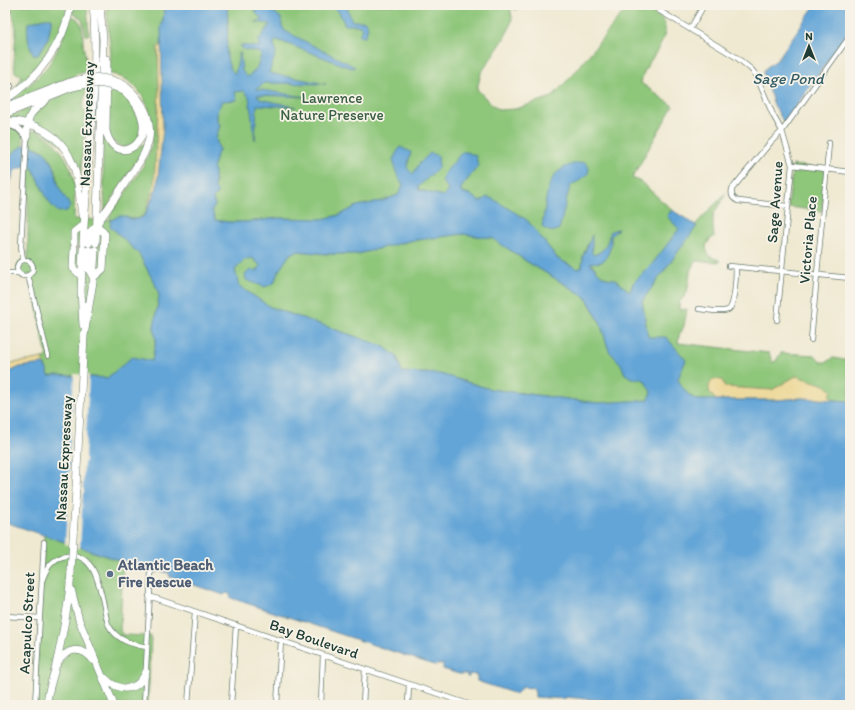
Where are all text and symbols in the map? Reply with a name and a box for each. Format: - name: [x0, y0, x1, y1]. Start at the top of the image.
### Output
- north arrow: [789, 26, 829, 66]
- text: N: [805, 30, 813, 43]
- street label: Nassau Expressway: [76, 61, 98, 187]
- water label: Sage Pond: [752, 69, 825, 88]
- park label: Lawrence Nature Preserve: [280, 89, 384, 124]
- street label: Sage Avenue: [763, 160, 787, 244]
- street label: Victoria Place: [795, 195, 821, 285]
- street label: Nassau Expressway: [52, 395, 76, 521]
- place label: Atlantic Beach Fire Rescue: [117, 556, 214, 591]
- marker: Atlantic Beach Fire Rescue: [105, 569, 115, 579]
- street label: Acapulco Street: [15, 571, 39, 675]
- street label: Bay Boulevard: [267, 615, 361, 663]

